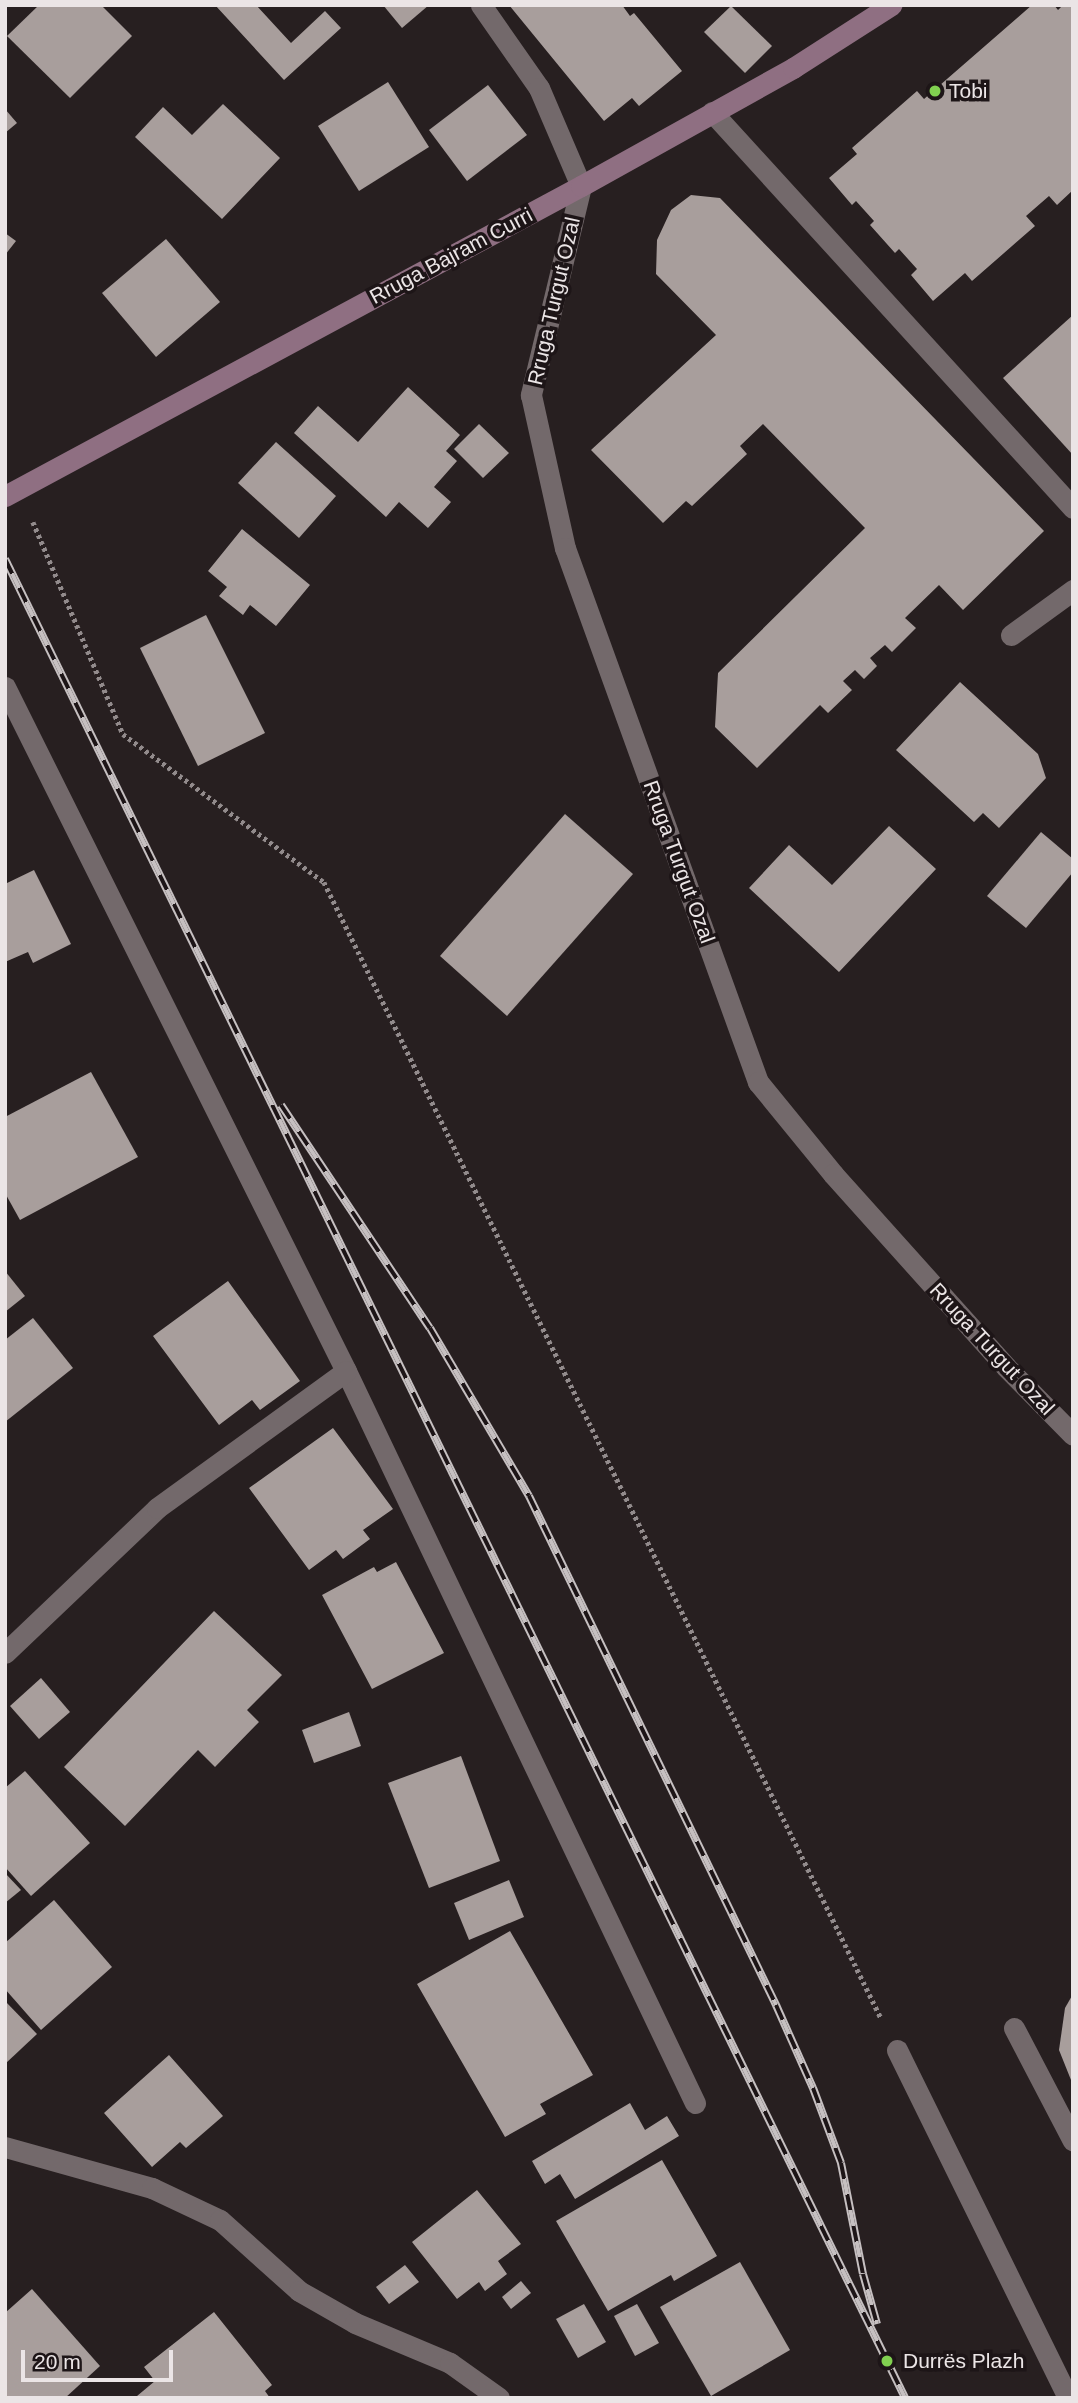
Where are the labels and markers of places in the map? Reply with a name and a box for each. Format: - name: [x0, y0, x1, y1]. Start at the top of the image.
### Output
- place label: Tobi: [949, 78, 988, 104]
- marker: Tobi: [927, 83, 943, 99]
- place label: Durrës Plazh: [903, 2348, 1024, 2374]
- marker: Durrës Plazh: [877, 2351, 897, 2371]

